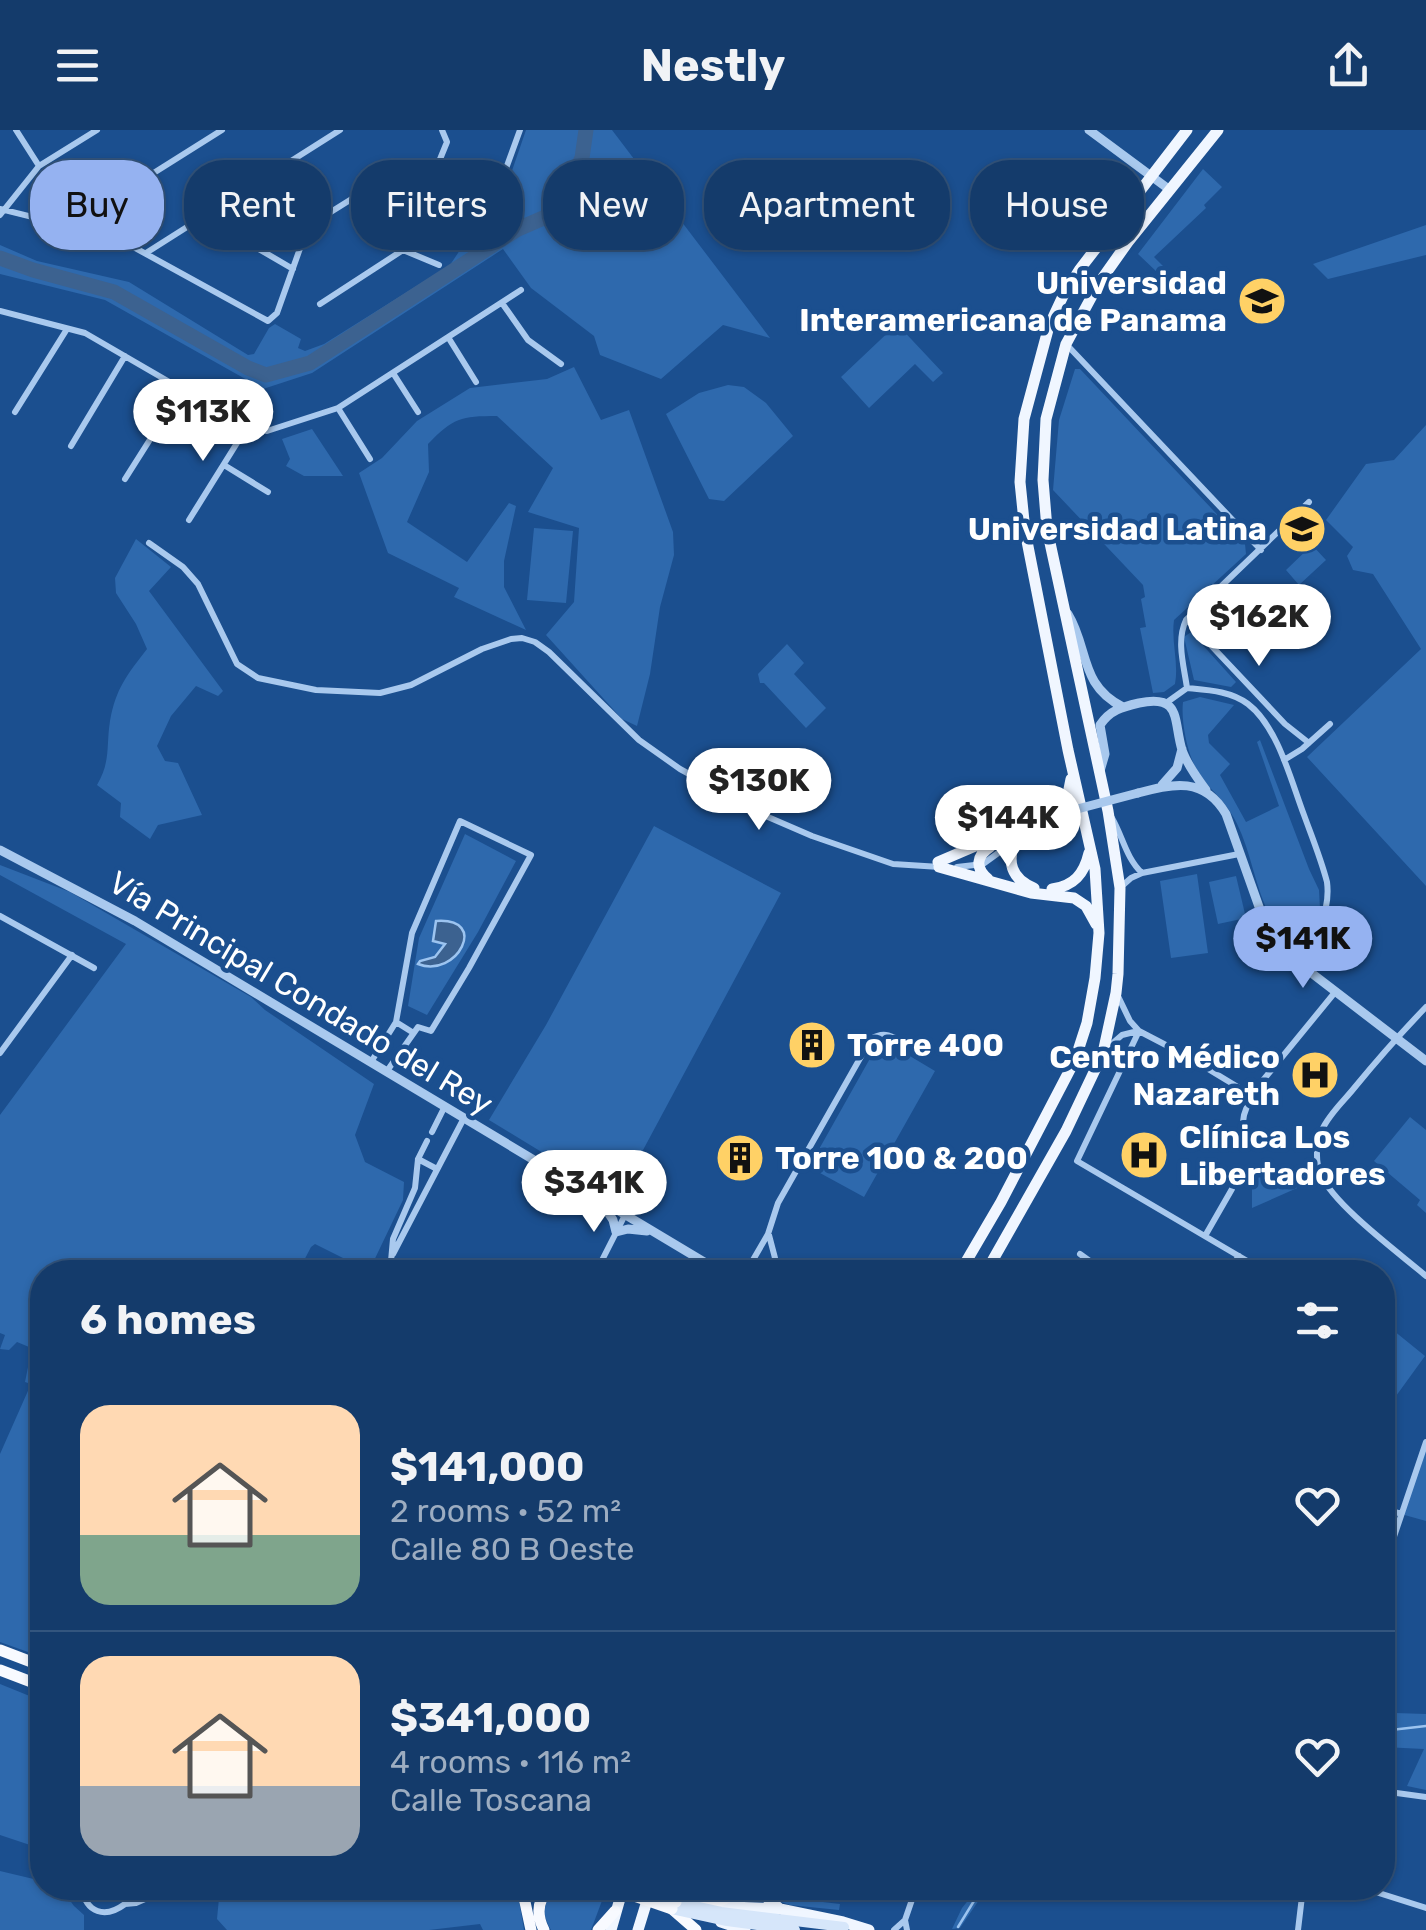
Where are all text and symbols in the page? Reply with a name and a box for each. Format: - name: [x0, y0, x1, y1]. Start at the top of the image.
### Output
- icon: menu: [50, 38, 105, 93]
- icon: share: [1321, 38, 1376, 93]
- text: Nestly: [641, 39, 785, 92]
- chip: Buy: [30, 160, 164, 250]
- chip: Rent: [184, 160, 331, 250]
- chip: Filters: [351, 160, 523, 250]
- chip: New: [543, 160, 684, 250]
- chip: Apartment: [704, 160, 950, 250]
- chip: House: [970, 160, 1144, 250]
- place label: Universidad Interamericana de Panama: [799, 264, 1227, 339]
- school or university icon: Universidad Interamericana de Panama: [1236, 275, 1288, 327]
- pin: $113K: [133, 379, 273, 464]
- text: $113K: [155, 392, 251, 430]
- school or university icon: Universidad Latina: [1276, 503, 1328, 555]
- place label: Universidad Latina: [968, 510, 1267, 548]
- pin: $162K: [1189, 584, 1329, 669]
- text: $162K: [1209, 597, 1309, 635]
- pin: $130K: [689, 748, 829, 833]
- text: $130K: [708, 761, 810, 799]
- pin: $144K: [938, 785, 1078, 870]
- text: $144K: [957, 798, 1059, 836]
- street label: Vía Principal Condado del Rey: [102, 863, 500, 1123]
- pin: $141K: [1233, 906, 1373, 991]
- text: $141K: [1255, 919, 1351, 957]
- building icon: Torre 400: [786, 1019, 838, 1071]
- place label: Torre 400: [847, 1026, 1004, 1064]
- place label: Centro Médico Nazareth: [1049, 1038, 1280, 1113]
- hospital icon: Centro Médico Nazareth: [1289, 1049, 1341, 1101]
- place label: Clínica Los Libertadores: [1179, 1118, 1386, 1193]
- hospital icon: Clínica Los Libertadores: [1118, 1129, 1170, 1181]
- building icon: Torre 100 & 200: [714, 1132, 766, 1184]
- place label: Torre 100 & 200: [775, 1139, 1028, 1177]
- pin: $341K: [524, 1150, 664, 1235]
- text: $341K: [544, 1163, 644, 1201]
- icon: filters: [1290, 1293, 1345, 1348]
- text: 6 homes: [80, 1295, 256, 1345]
- text: $141,000: [390, 1442, 585, 1492]
- icon: home: [160, 1445, 280, 1565]
- icon: heart: [1290, 1478, 1345, 1533]
- text: 2 rooms · 52 m²: [390, 1492, 621, 1530]
- text: Calle 80 B Oeste: [390, 1530, 634, 1568]
- text: $341,000: [390, 1693, 591, 1743]
- icon: home: [160, 1696, 280, 1816]
- icon: heart: [1290, 1729, 1345, 1784]
- text: 4 rooms · 116 m²: [390, 1743, 631, 1781]
- text: Calle Toscana: [390, 1781, 592, 1819]

